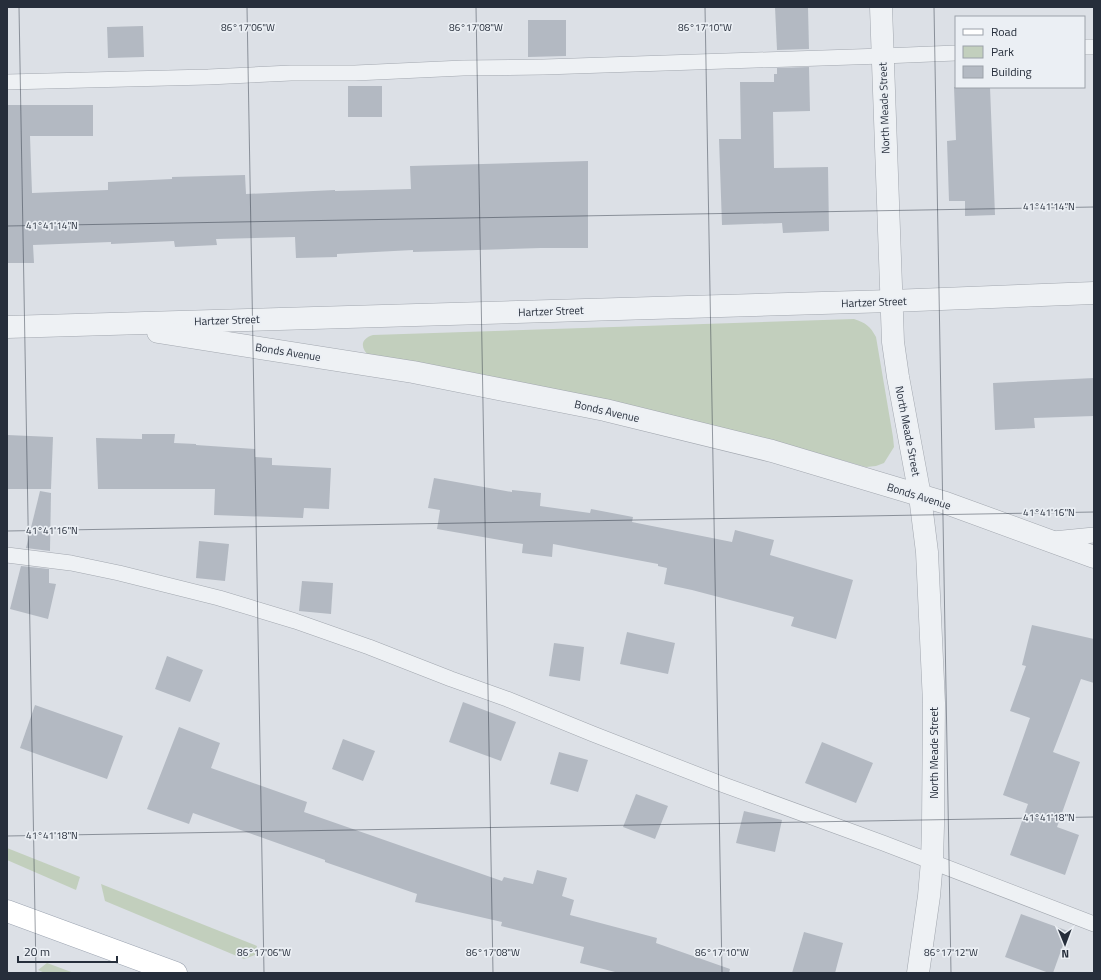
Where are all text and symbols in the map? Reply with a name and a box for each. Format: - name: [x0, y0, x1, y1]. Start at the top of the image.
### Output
- legend: [955, 16, 1085, 88]
- text: 86°17'06"W: [221, 20, 275, 35]
- text: 86°17'08"W: [449, 20, 503, 35]
- text: 86°17'10"W: [678, 20, 732, 35]
- text: Road: [991, 22, 1017, 41]
- text: Park: [991, 42, 1014, 61]
- street label: North Meade Street: [874, 62, 894, 154]
- text: Building: [991, 62, 1032, 81]
- text: 41°41'14"N: [1023, 199, 1075, 214]
- text: 41°41'14"N: [26, 218, 78, 233]
- street label: Hartzer Street: [841, 293, 907, 311]
- street label: Hartzer Street: [518, 302, 584, 320]
- street label: Hartzer Street: [194, 311, 260, 329]
- street label: Bonds Avenue: [254, 339, 322, 365]
- street label: North Meade Street: [891, 385, 925, 478]
- street label: Bonds Avenue: [573, 396, 642, 426]
- street label: Bonds Avenue: [885, 479, 953, 513]
- text: 41°41'16"N: [1023, 505, 1075, 520]
- text: 41°41'16"N: [26, 523, 78, 538]
- street label: North Meade Street: [926, 707, 942, 799]
- text: 41°41'18"N: [1023, 810, 1075, 825]
- text: 41°41'18"N: [26, 828, 78, 843]
- north arrow: [1045, 924, 1085, 964]
- scale bar: [18, 938, 117, 964]
- text: 20 m: [24, 942, 50, 961]
- text: 86°17'06"W: [237, 945, 291, 960]
- text: 86°17'08"W: [466, 945, 520, 960]
- text: 86°17'10"W: [695, 945, 749, 960]
- text: 86°17'12"W: [924, 945, 978, 960]
- text: N: [1061, 946, 1069, 962]

